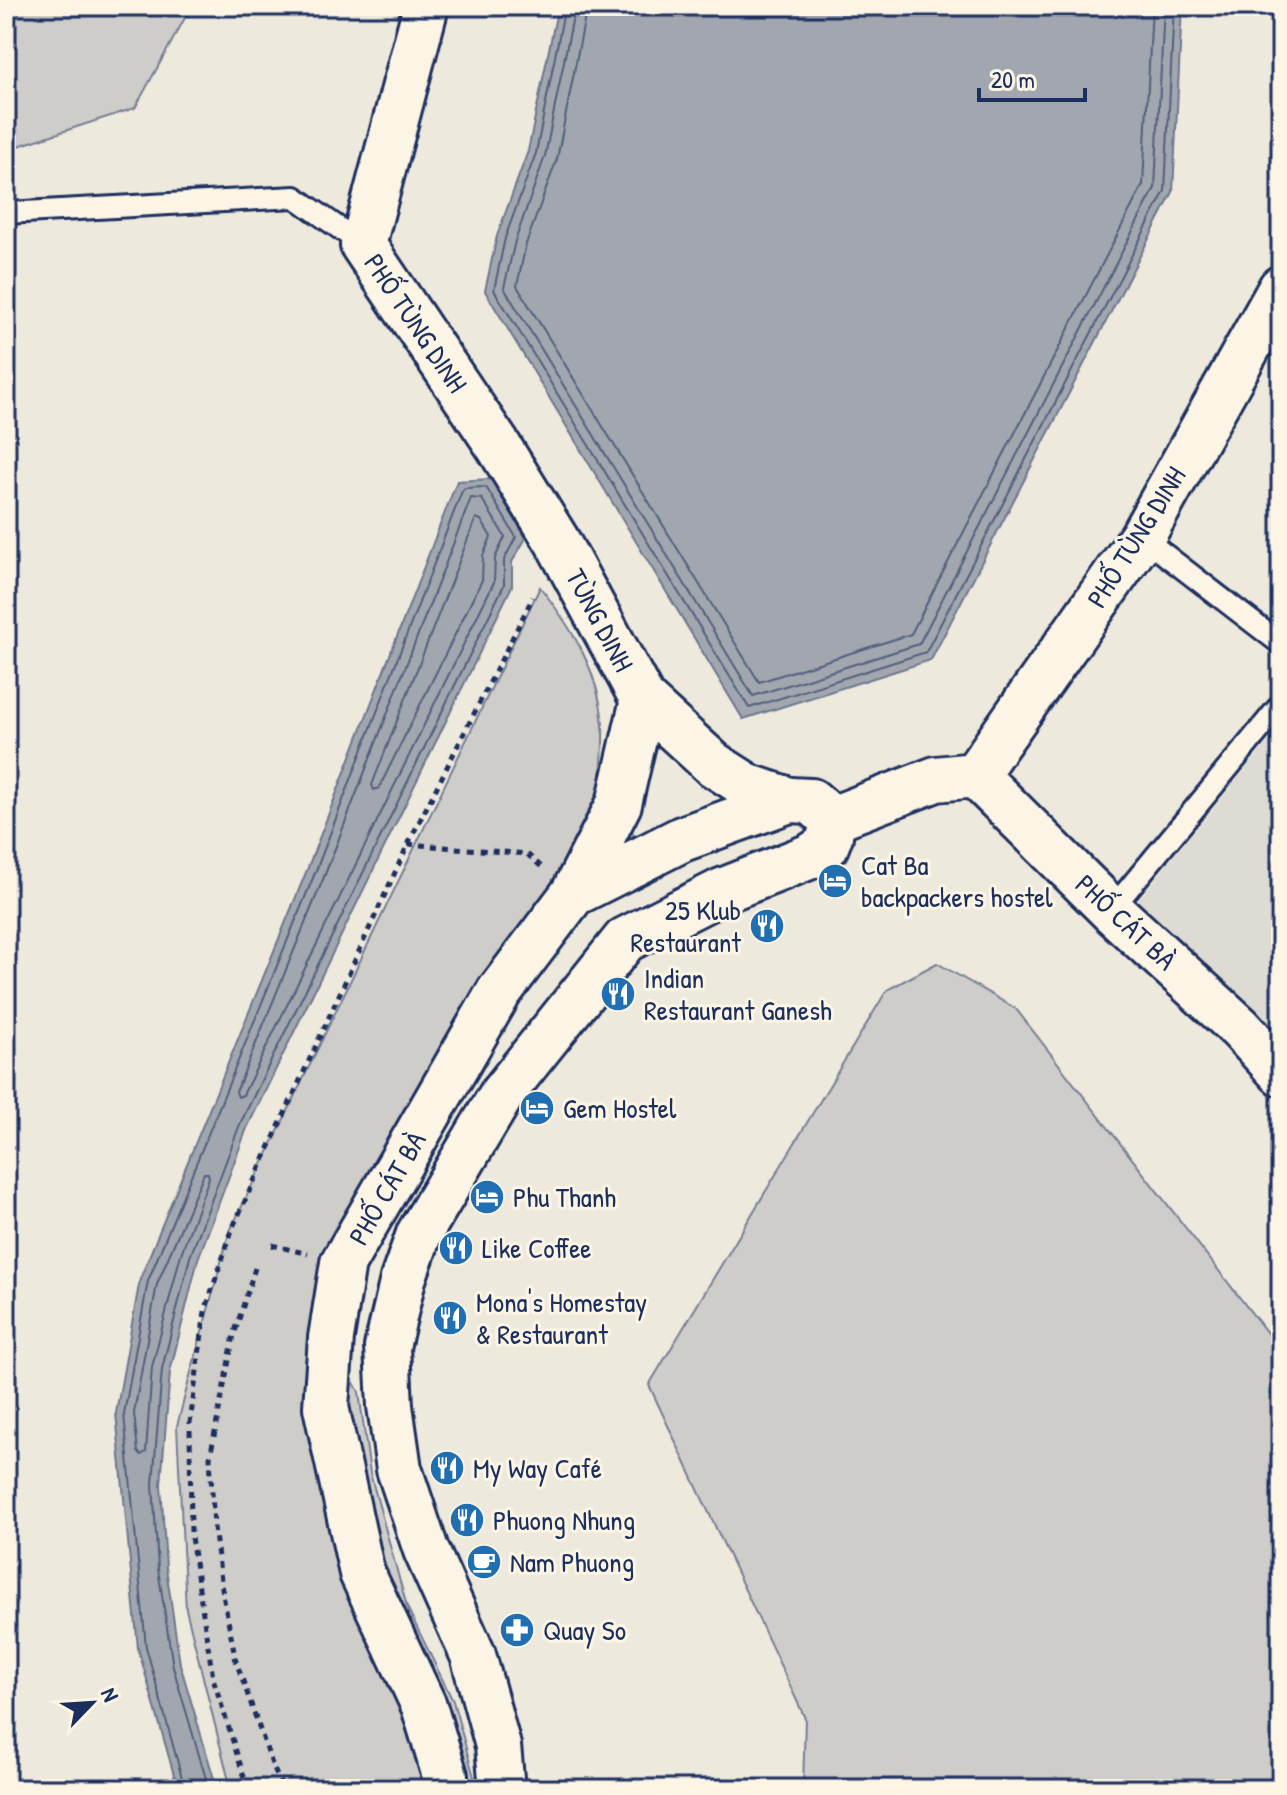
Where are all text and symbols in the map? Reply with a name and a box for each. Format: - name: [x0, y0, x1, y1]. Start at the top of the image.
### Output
- scale bar: [979, 52, 1085, 102]
- text: 20 m: [991, 63, 1035, 95]
- street label: PHỐ TÙNG DINH: [356, 246, 476, 400]
- street label: PHỐ TÙNG DINH: [1078, 459, 1194, 615]
- street label: TÙNG DINH: [557, 562, 643, 678]
- place label: Cat Ba backpackers hostel: [861, 846, 1053, 916]
- hotel icon: Cat Ba backpackers hostel: [816, 862, 854, 900]
- street label: PHỐ CÁT BÀ: [1067, 865, 1185, 979]
- place label: 25 Klub Restaurant: [631, 891, 741, 961]
- restaurant icon: 25 Klub Restaurant: [748, 907, 786, 945]
- place label: Indian Restaurant Ganesh: [644, 959, 832, 1029]
- restaurant icon: Indian Restaurant Ganesh: [599, 975, 637, 1013]
- hotel icon: Gem Hostel: [518, 1089, 556, 1127]
- place label: Gem Hostel: [563, 1089, 677, 1127]
- street label: PHỐ CÁT BÀ: [339, 1124, 435, 1252]
- hotel icon: Phu Thanh: [468, 1178, 506, 1216]
- place label: Phu Thanh: [513, 1178, 616, 1216]
- restaurant icon: Like Coffee: [437, 1229, 475, 1267]
- place label: Like Coffee: [482, 1229, 592, 1267]
- place label: Mona's Homestay & Restaurant: [476, 1283, 647, 1353]
- restaurant icon: Mona's Homestay & Restaurant: [431, 1299, 469, 1337]
- restaurant icon: My Way Café: [428, 1449, 466, 1487]
- place label: My Way Café: [473, 1449, 602, 1487]
- restaurant icon: Phuong Nhung: [448, 1501, 486, 1539]
- place label: Phuong Nhung: [493, 1501, 635, 1539]
- cafe icon: Nam Phuong: [465, 1543, 503, 1581]
- place label: Nam Phuong: [510, 1543, 634, 1581]
- pharmacy icon: Quay So: [498, 1611, 536, 1649]
- place label: Quay So: [543, 1611, 626, 1649]
- north arrow: [52, 1663, 132, 1743]
- text: N: [94, 1683, 126, 1706]

